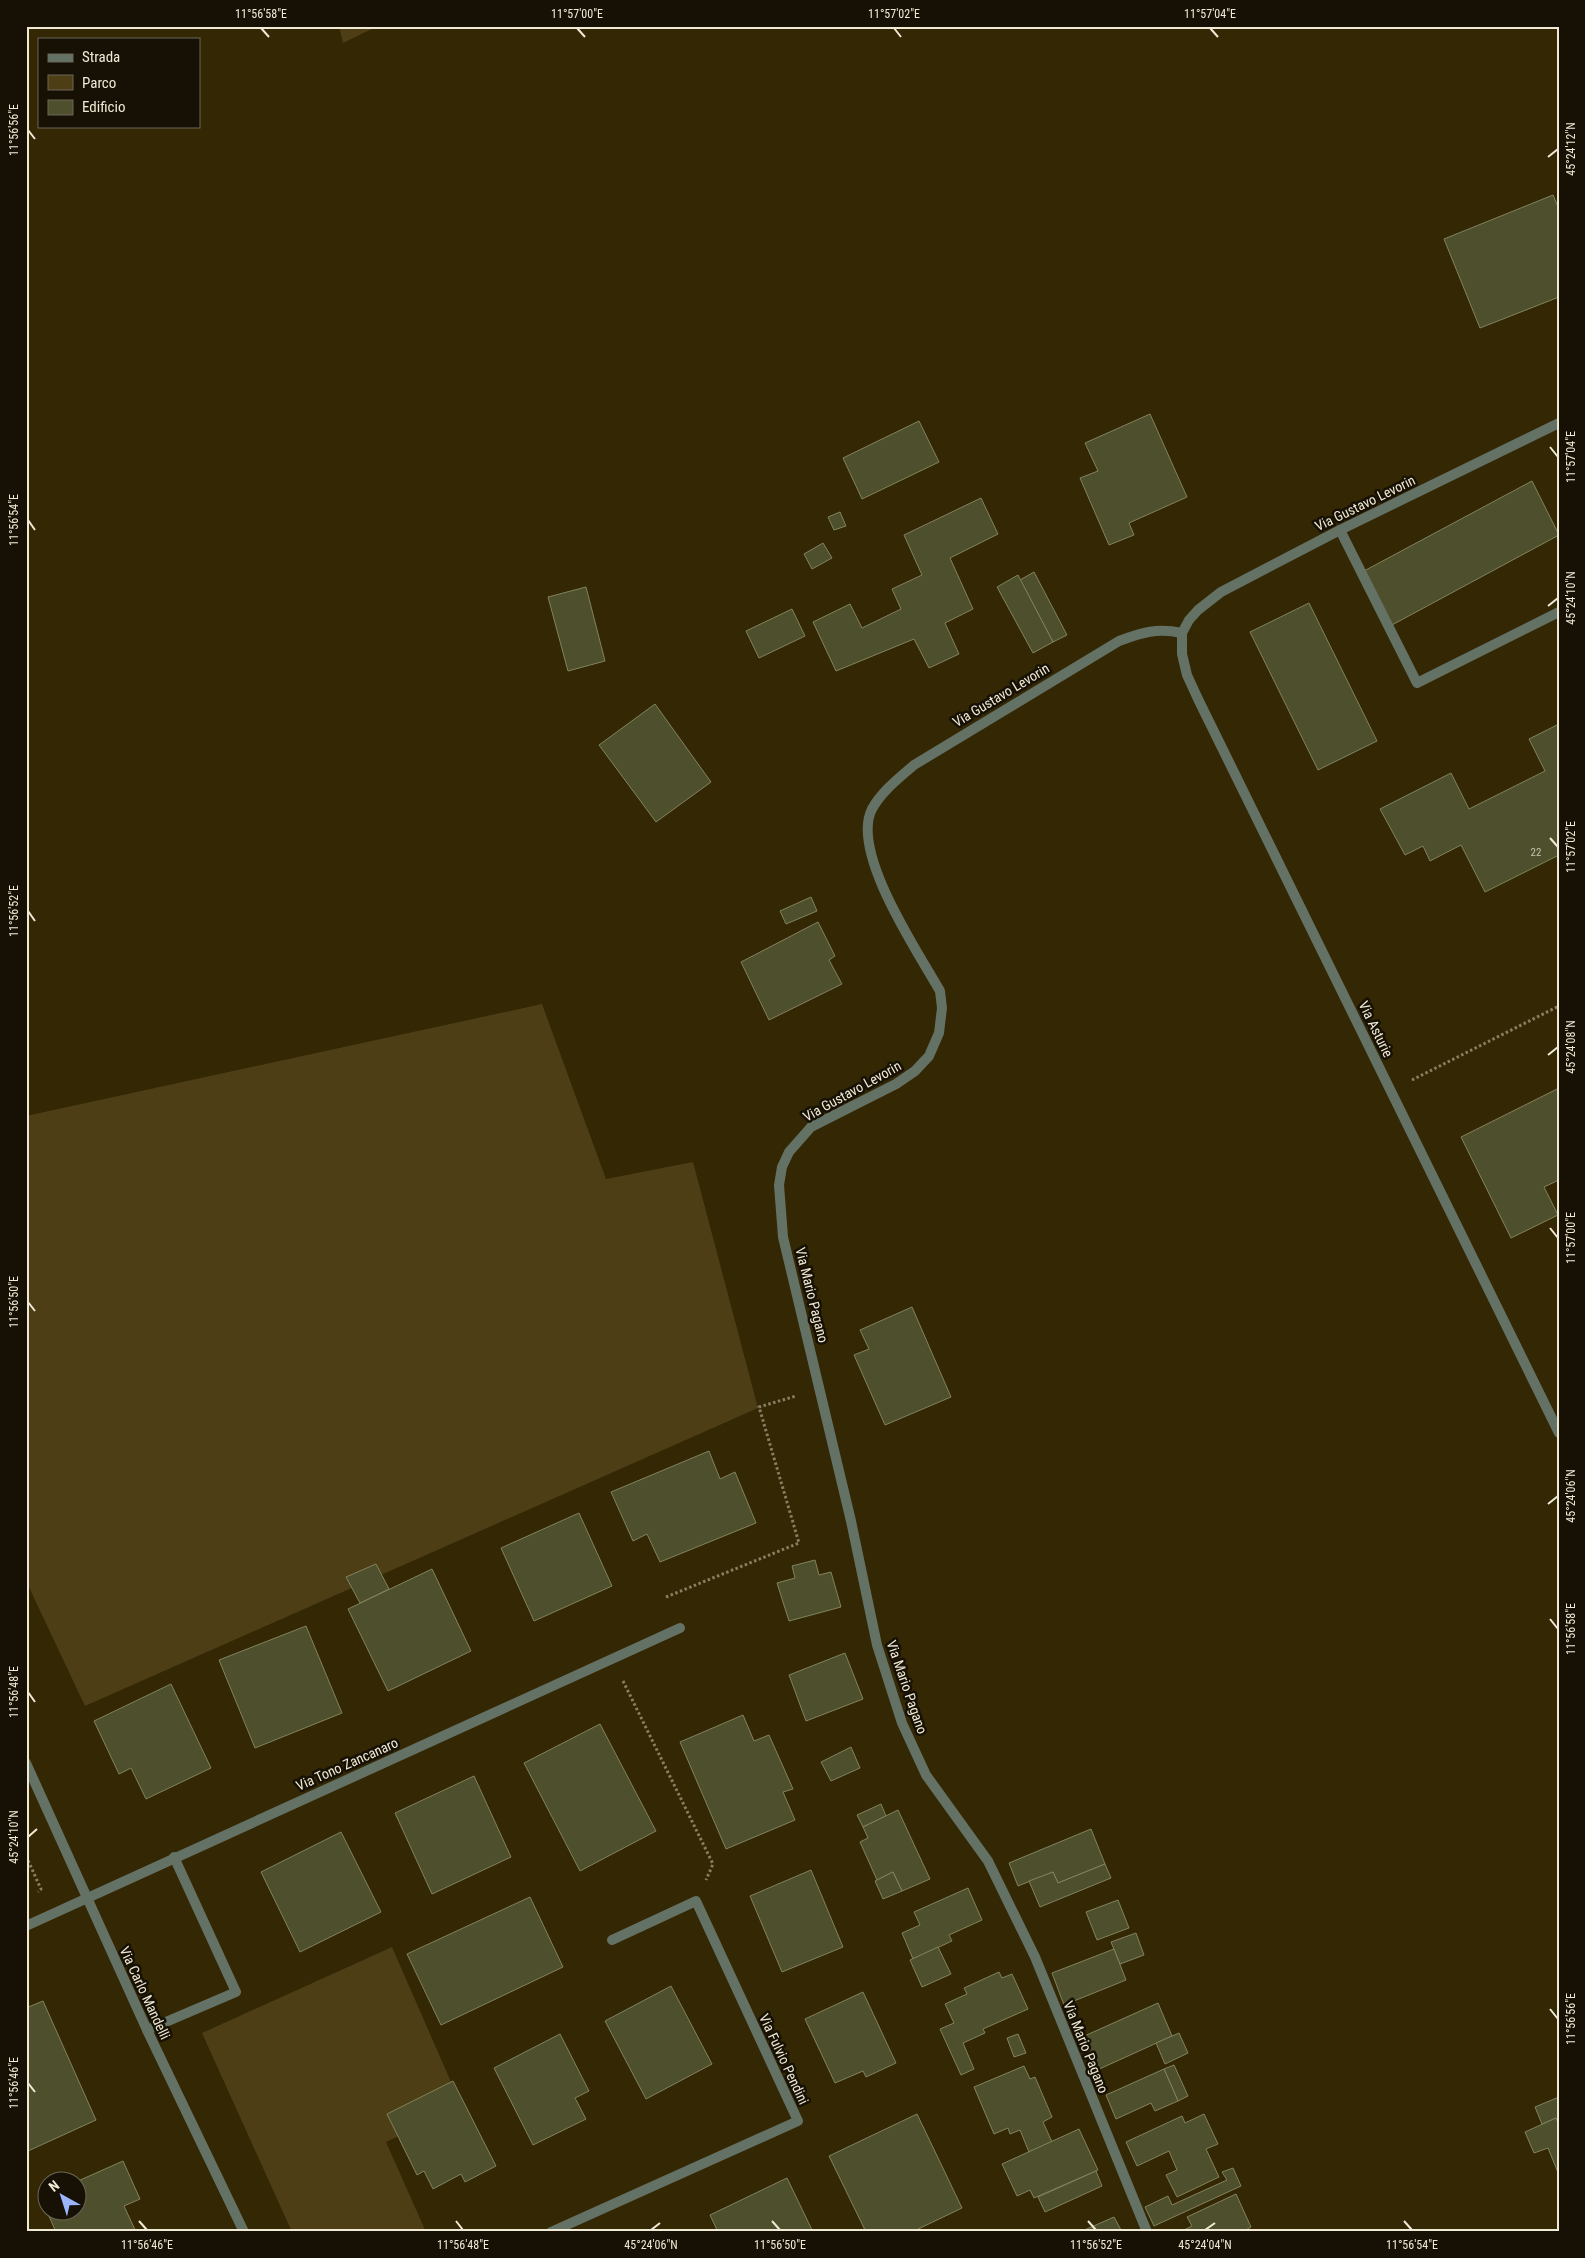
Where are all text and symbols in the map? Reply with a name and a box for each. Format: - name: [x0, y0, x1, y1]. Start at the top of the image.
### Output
- text: 11°56'58"E: [235, 7, 287, 21]
- text: 11°57'00"E: [551, 7, 603, 21]
- text: 11°57'02"E: [868, 7, 920, 21]
- text: 11°57'04"E: [1184, 7, 1236, 21]
- legend: [38, 38, 200, 128]
- text: Strada: [82, 48, 120, 66]
- text: Parco: [82, 74, 116, 92]
- text: Edificio: [82, 98, 125, 116]
- text: 11°56'56"E: [7, 104, 21, 156]
- text: 45°24'12"N: [1564, 122, 1578, 176]
- text: 11°57'04"E: [1564, 431, 1578, 483]
- street label: Via Gustavo Levorin: [1312, 472, 1418, 534]
- text: 11°56'54"E: [7, 494, 21, 546]
- text: 45°24'10"N: [1564, 571, 1578, 625]
- street label: Via Gustavo Levorin: [950, 660, 1052, 730]
- text: 11°57'02"E: [1564, 821, 1578, 873]
- house number: 22: [1531, 846, 1541, 859]
- text: 11°56'52"E: [7, 885, 21, 937]
- street label: Via Asturie: [1356, 998, 1397, 1060]
- text: 45°24'08"N: [1564, 1020, 1578, 1074]
- street label: Via Gustavo Levorin: [800, 1057, 904, 1125]
- text: 11°57'00"E: [1564, 1212, 1578, 1264]
- street label: Via Mario Pagano: [792, 1246, 832, 1344]
- text: 11°56'50"E: [7, 1276, 21, 1328]
- text: 45°24'06"N: [1564, 1469, 1578, 1523]
- text: 11°56'58"E: [1564, 1603, 1578, 1655]
- street label: Via Mario Pagano: [884, 1638, 930, 1736]
- text: 11°56'48"E: [7, 1666, 21, 1718]
- street label: Via Tono Zancanaro: [294, 1734, 400, 1794]
- text: 45°24'10"N: [7, 1810, 21, 1864]
- street label: Via Carlo Mandelli: [116, 1944, 174, 2042]
- text: 11°56'56"E: [1564, 1993, 1578, 2045]
- street label: Via Mario Pagano: [1060, 1999, 1112, 2095]
- street label: Via Fulvio Pendini: [756, 2011, 812, 2107]
- text: 11°56'46"E: [7, 2057, 21, 2109]
- north arrow: [38, 2170, 88, 2220]
- text: N: [45, 2177, 62, 2195]
- text: 11°56'46"E: [121, 2238, 173, 2252]
- text: 11°56'48"E: [437, 2238, 489, 2252]
- text: 45°24'06"N: [624, 2238, 678, 2252]
- text: 11°56'50"E: [754, 2238, 806, 2252]
- text: 11°56'52"E: [1070, 2238, 1122, 2252]
- text: 45°24'04"N: [1178, 2238, 1232, 2252]
- text: 11°56'54"E: [1386, 2238, 1438, 2252]

